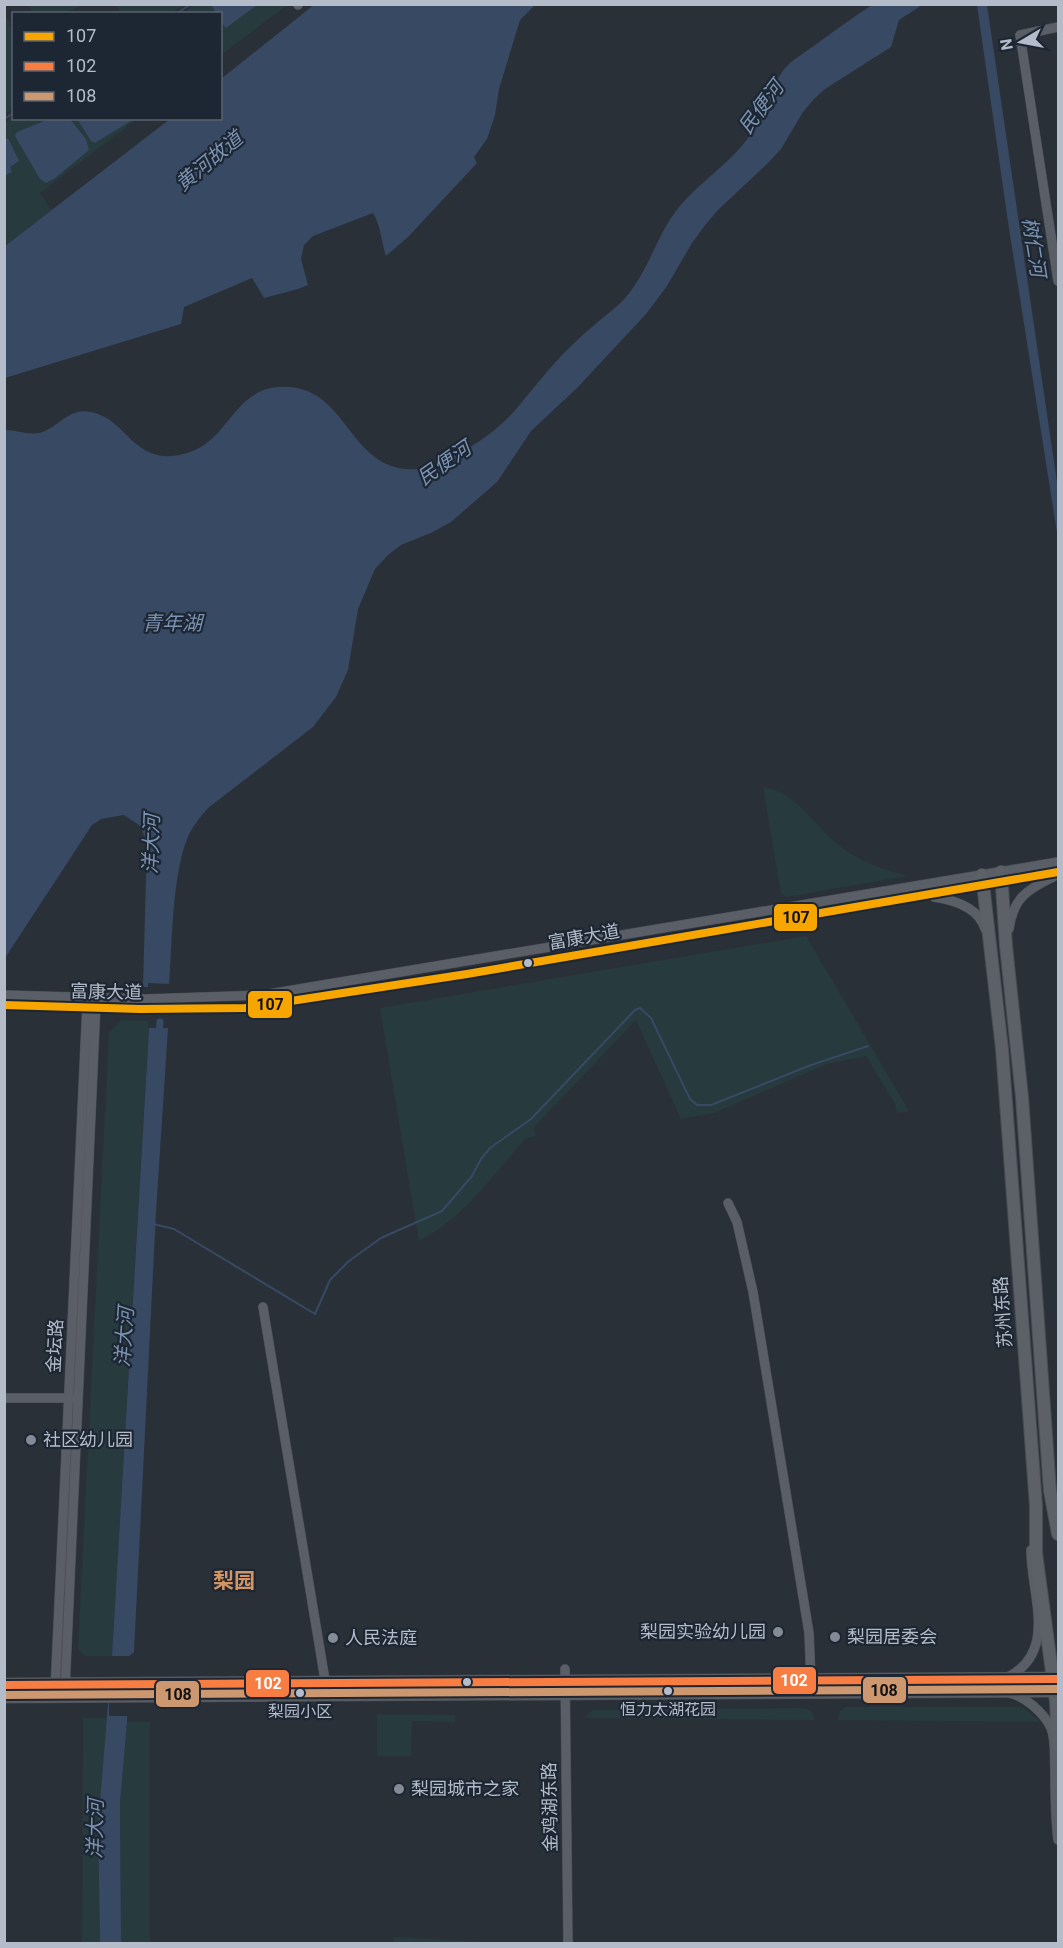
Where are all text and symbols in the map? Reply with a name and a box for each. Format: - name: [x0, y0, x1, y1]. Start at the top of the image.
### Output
- legend: [12, 12, 222, 120]
- north arrow: [991, 12, 1051, 72]
- text: 107: [66, 25, 96, 46]
- text: N: [996, 37, 1017, 52]
- text: 102: [66, 55, 96, 76]
- water label: 民便河: [733, 73, 791, 138]
- text: 108: [66, 85, 96, 106]
- water label: 黄河故道: [171, 124, 250, 196]
- water label: 树仁河: [1017, 215, 1051, 282]
- water label: 民便河: [413, 434, 479, 490]
- water label: 青年湖: [142, 611, 205, 635]
- water label: 洋大河: [138, 810, 164, 874]
- line badge: 107: [773, 903, 818, 932]
- text: 107: [782, 908, 810, 927]
- street label: 富康大道: [547, 920, 621, 953]
- unlabelled marker: [522, 957, 534, 969]
- street label: 富康大道: [70, 980, 142, 1003]
- line badge: 107: [247, 990, 293, 1019]
- text: 107: [256, 995, 284, 1014]
- street label: 苏州东路: [990, 1275, 1015, 1349]
- water label: 洋大河: [110, 1302, 138, 1368]
- street label: 金坛路: [43, 1318, 66, 1373]
- place label: 社区幼儿园: [43, 1429, 133, 1450]
- marker: 社区幼儿园: [24, 1433, 38, 1447]
- district label: 梨园: [213, 1569, 255, 1593]
- place label: 梨园实验幼儿园: [640, 1621, 766, 1642]
- marker: 梨园实验幼儿园: [771, 1625, 785, 1639]
- place label: 梨园居委会: [847, 1626, 937, 1647]
- place label: 人民法庭: [345, 1627, 417, 1648]
- marker: 梨园居委会: [828, 1630, 842, 1644]
- marker: 人民法庭: [326, 1631, 340, 1645]
- line badge: 102: [772, 1666, 817, 1695]
- line badge: 102: [245, 1669, 290, 1698]
- text: 102: [780, 1671, 808, 1690]
- text: 102: [254, 1674, 282, 1693]
- unlabelled marker: [461, 1676, 473, 1688]
- line badge: 108: [862, 1676, 907, 1704]
- line badge: 108: [155, 1680, 200, 1708]
- text: 108: [870, 1681, 898, 1700]
- text: 108: [164, 1685, 192, 1704]
- marker: 恒力太湖花园: [662, 1685, 674, 1697]
- marker: 梨园小区: [294, 1687, 306, 1699]
- place label: 恒力太湖花园: [620, 1700, 716, 1719]
- place label: 梨园小区: [268, 1702, 332, 1721]
- street label: 金鸡湖东路: [538, 1762, 561, 1852]
- place label: 梨园城市之家: [411, 1778, 519, 1799]
- marker: 梨园城市之家: [392, 1782, 406, 1796]
- water label: 洋大河: [82, 1795, 108, 1859]

